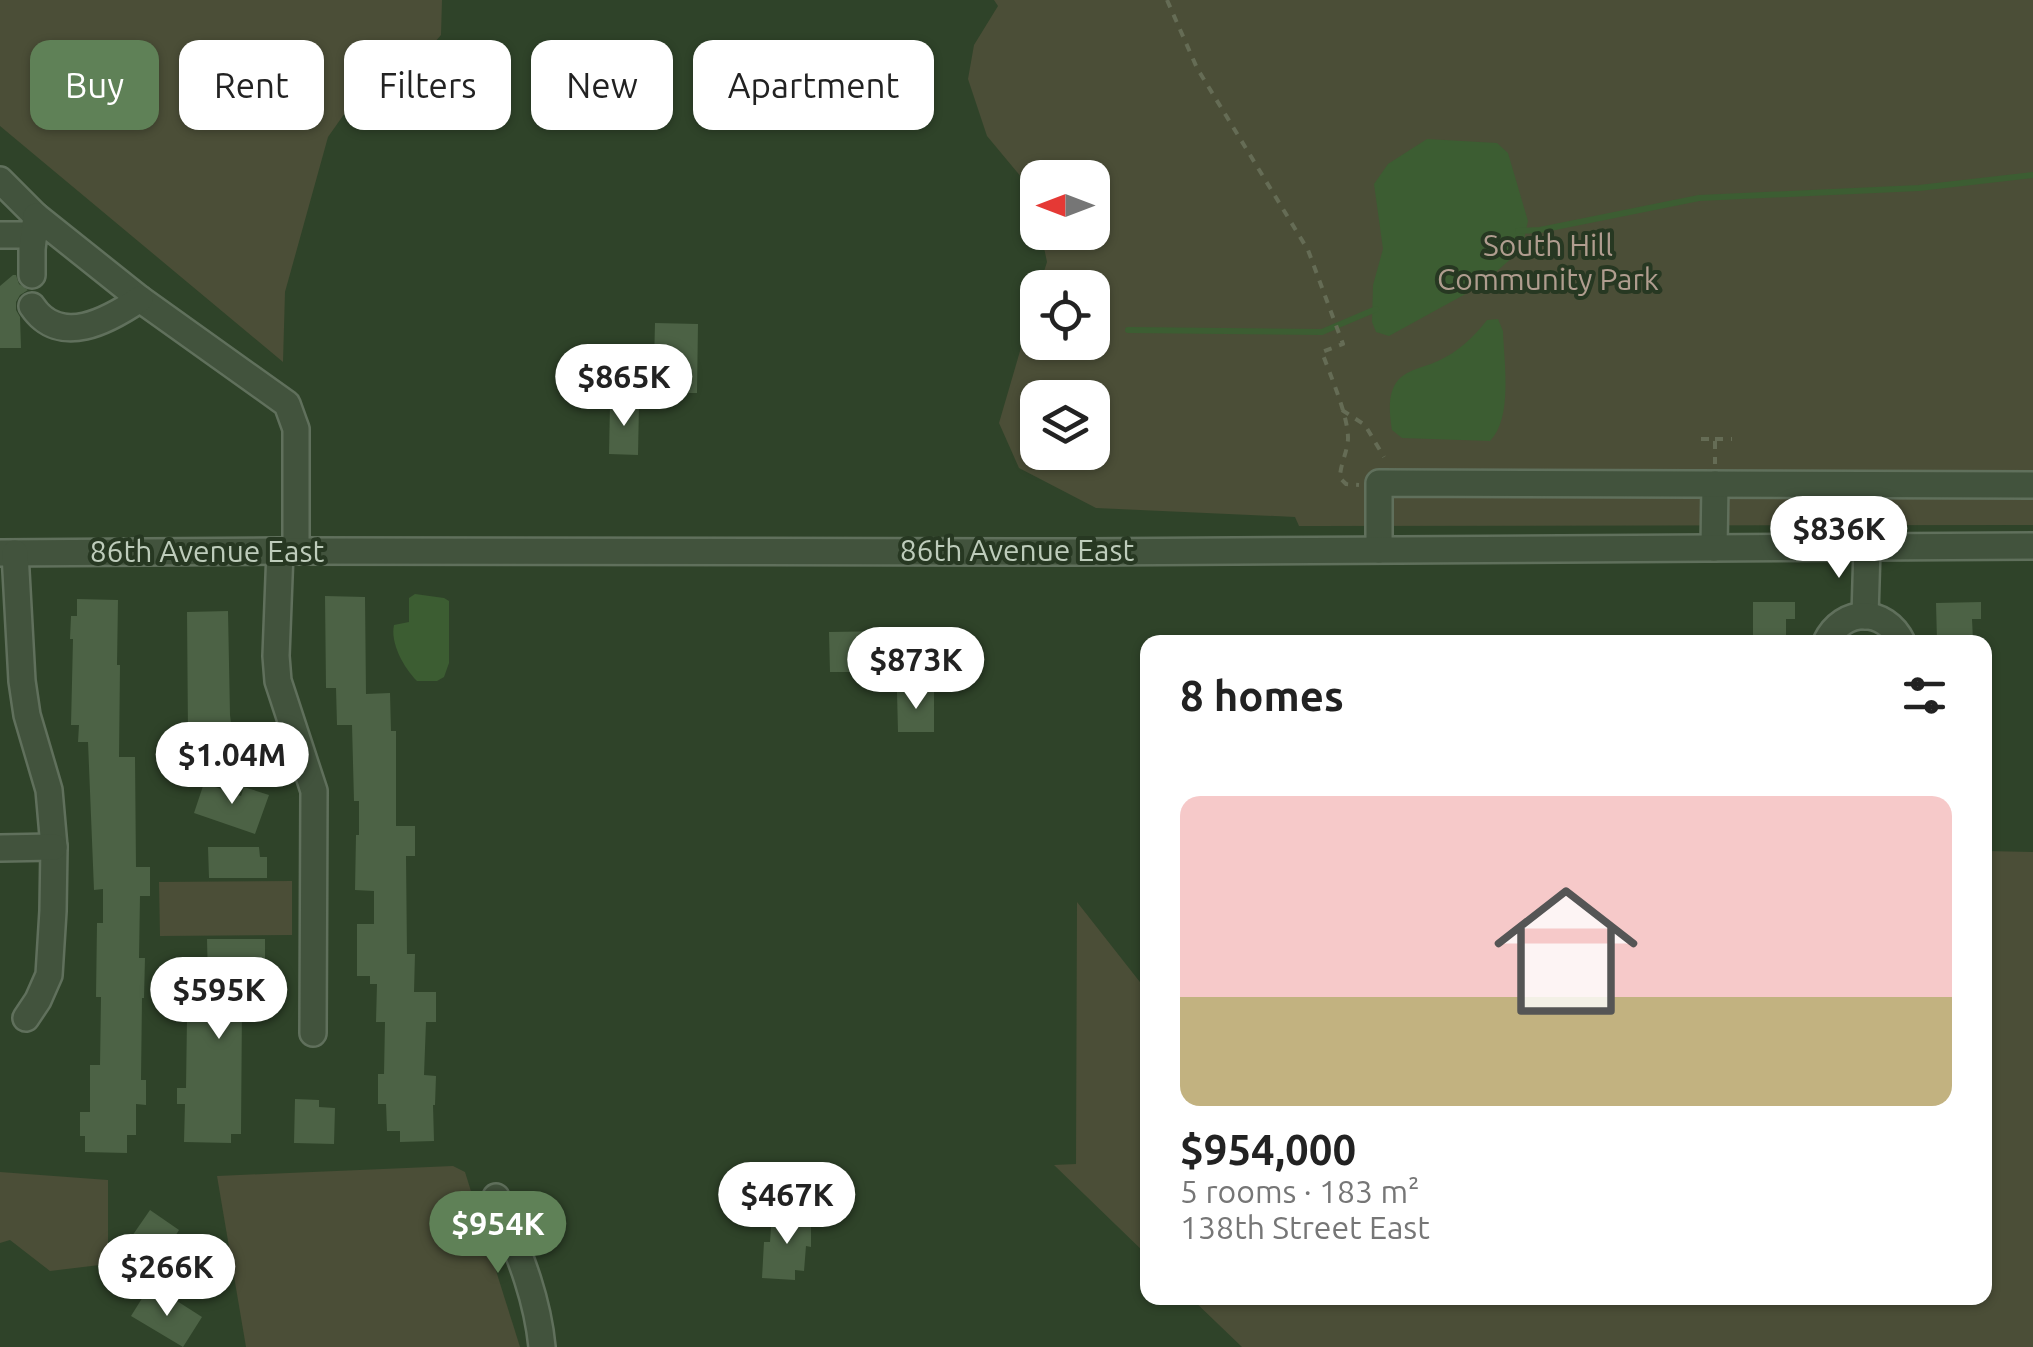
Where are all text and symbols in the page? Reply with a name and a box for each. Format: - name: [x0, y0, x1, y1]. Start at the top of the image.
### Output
- chip: Buy: [30, 40, 159, 130]
- chip: Rent: [179, 40, 324, 130]
- chip: Filters: [344, 40, 511, 130]
- chip: New: [531, 40, 673, 130]
- chip: Apartment: [693, 40, 934, 130]
- north arrow: [1020, 160, 1110, 250]
- map controls: [1020, 160, 1110, 470]
- park label: South Hill Community Park: [1437, 228, 1659, 296]
- button: locate: [1020, 270, 1110, 360]
- pin: $865K: [554, 344, 694, 429]
- text: $865K: [577, 358, 671, 394]
- button: layers: [1020, 380, 1110, 470]
- pin: $836K: [1769, 496, 1909, 581]
- text: $836K: [1792, 510, 1886, 546]
- street label: 86th Avenue East: [900, 533, 1135, 567]
- street label: 86th Avenue East: [90, 534, 325, 568]
- pin: $873K: [846, 627, 986, 712]
- text: $873K: [869, 641, 963, 677]
- icon: filters: [1897, 668, 1952, 723]
- text: 8 homes: [1180, 672, 1344, 719]
- pin: $1.04M: [151, 722, 313, 807]
- text: $1.04M: [178, 736, 286, 772]
- icon: home: [1476, 861, 1656, 1041]
- pin: $595K: [149, 957, 289, 1042]
- text: $595K: [172, 971, 266, 1007]
- text: $954,000: [1180, 1126, 1356, 1173]
- pin: $467K: [717, 1162, 857, 1247]
- text: 5 rooms · 183 m²: [1180, 1173, 1420, 1209]
- text: $467K: [740, 1176, 834, 1212]
- pin: $954K: [428, 1191, 568, 1276]
- text: $954K: [451, 1205, 545, 1241]
- text: 138th Street East: [1180, 1209, 1430, 1245]
- pin: $266K: [97, 1234, 237, 1319]
- text: $266K: [120, 1248, 214, 1284]

